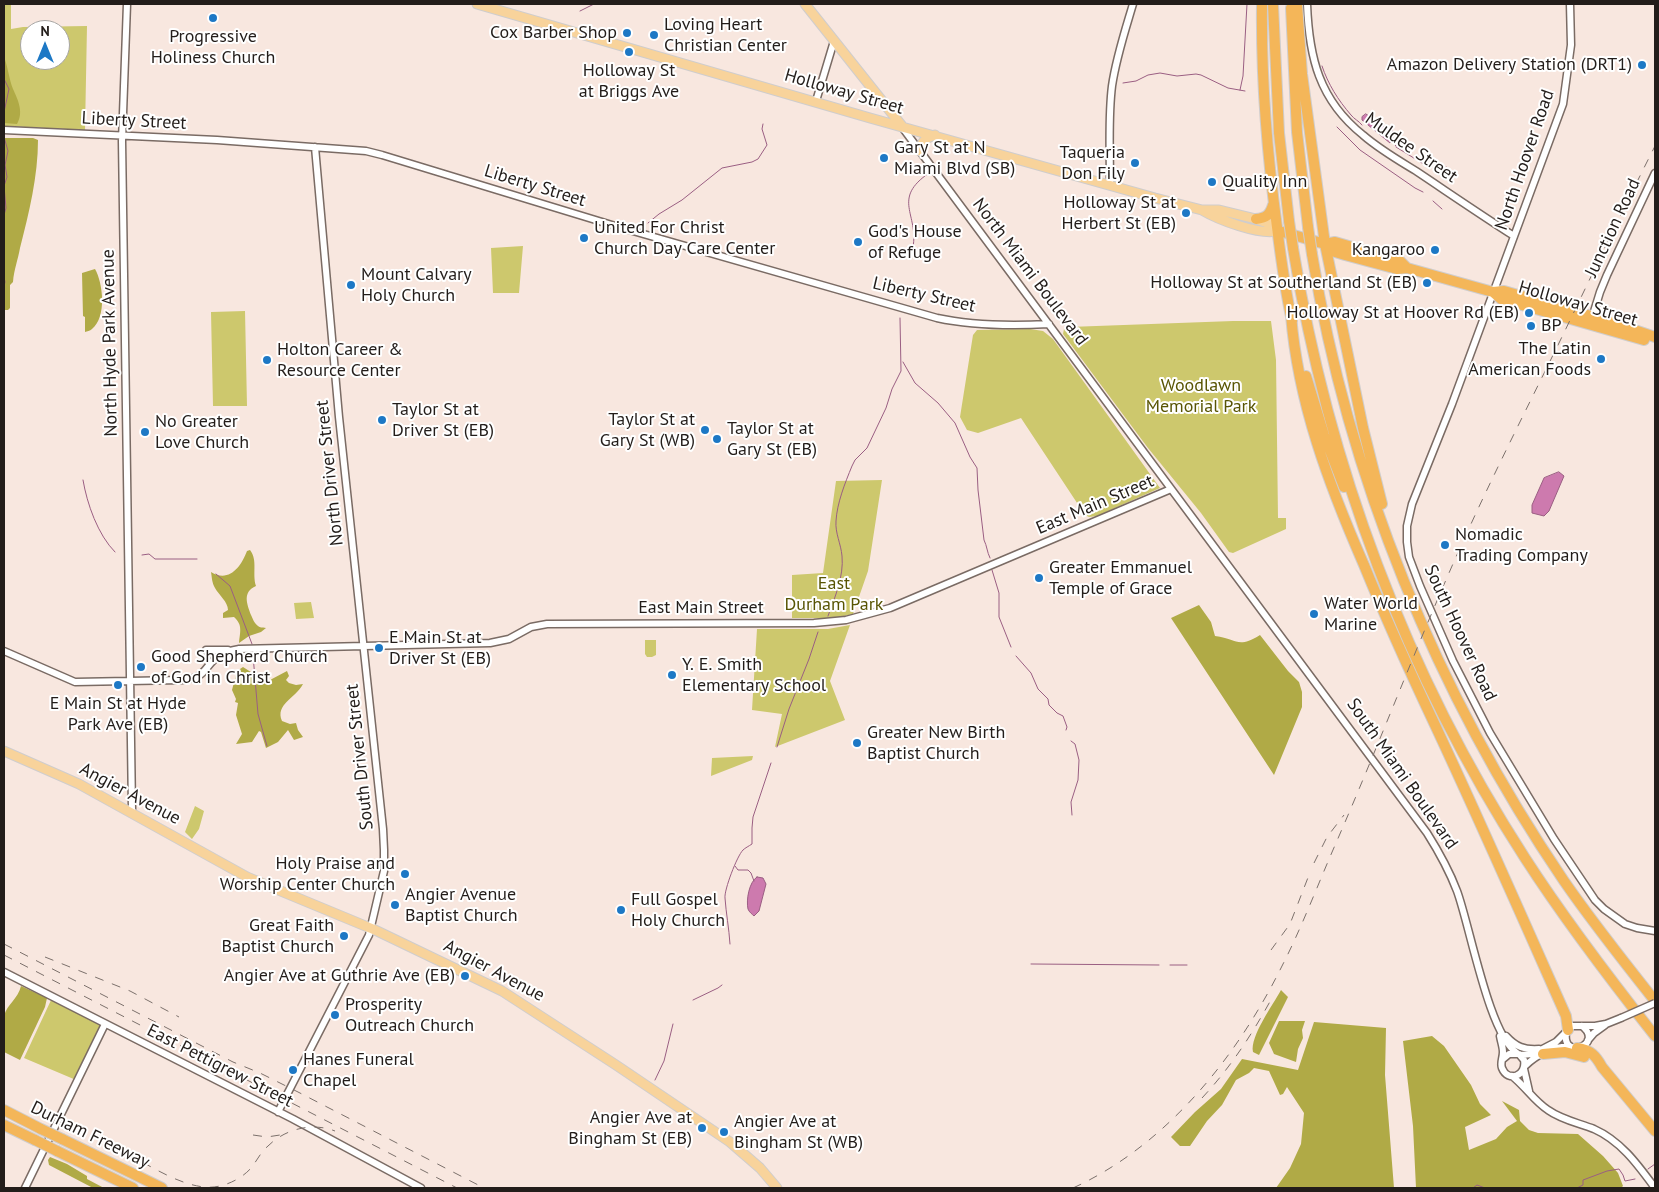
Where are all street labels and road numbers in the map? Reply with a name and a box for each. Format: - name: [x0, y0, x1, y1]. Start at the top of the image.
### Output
- street label: Holloway Street: [782, 65, 906, 119]
- street label: North Hoover Road: [1491, 87, 1559, 233]
- street label: Liberty Street: [81, 107, 187, 135]
- street label: Muldee Street: [1361, 108, 1461, 188]
- street label: Liberty Street: [482, 160, 588, 212]
- street label: Junction Road: [1581, 175, 1645, 281]
- street label: North Miami Boulevard: [968, 194, 1092, 350]
- street label: North Hyde Park Avenue: [98, 249, 122, 437]
- street label: Liberty Street: [870, 273, 978, 317]
- street label: Holloway Street: [1516, 277, 1640, 331]
- street label: North Driver Street: [312, 399, 348, 547]
- street label: East Main Street: [1033, 471, 1157, 539]
- street label: South Hoover Road: [1419, 562, 1501, 704]
- street label: East Main Street: [638, 597, 764, 619]
- street label: South Driver Street: [342, 683, 378, 831]
- street label: South Miami Boulevard: [1342, 694, 1462, 854]
- street label: Angier Avenue: [76, 758, 184, 830]
- street label: Angier Avenue: [440, 935, 548, 1007]
- street label: East Pettigrew Street: [143, 1020, 297, 1112]
- street label: Durham Freeway: [27, 1097, 153, 1173]

